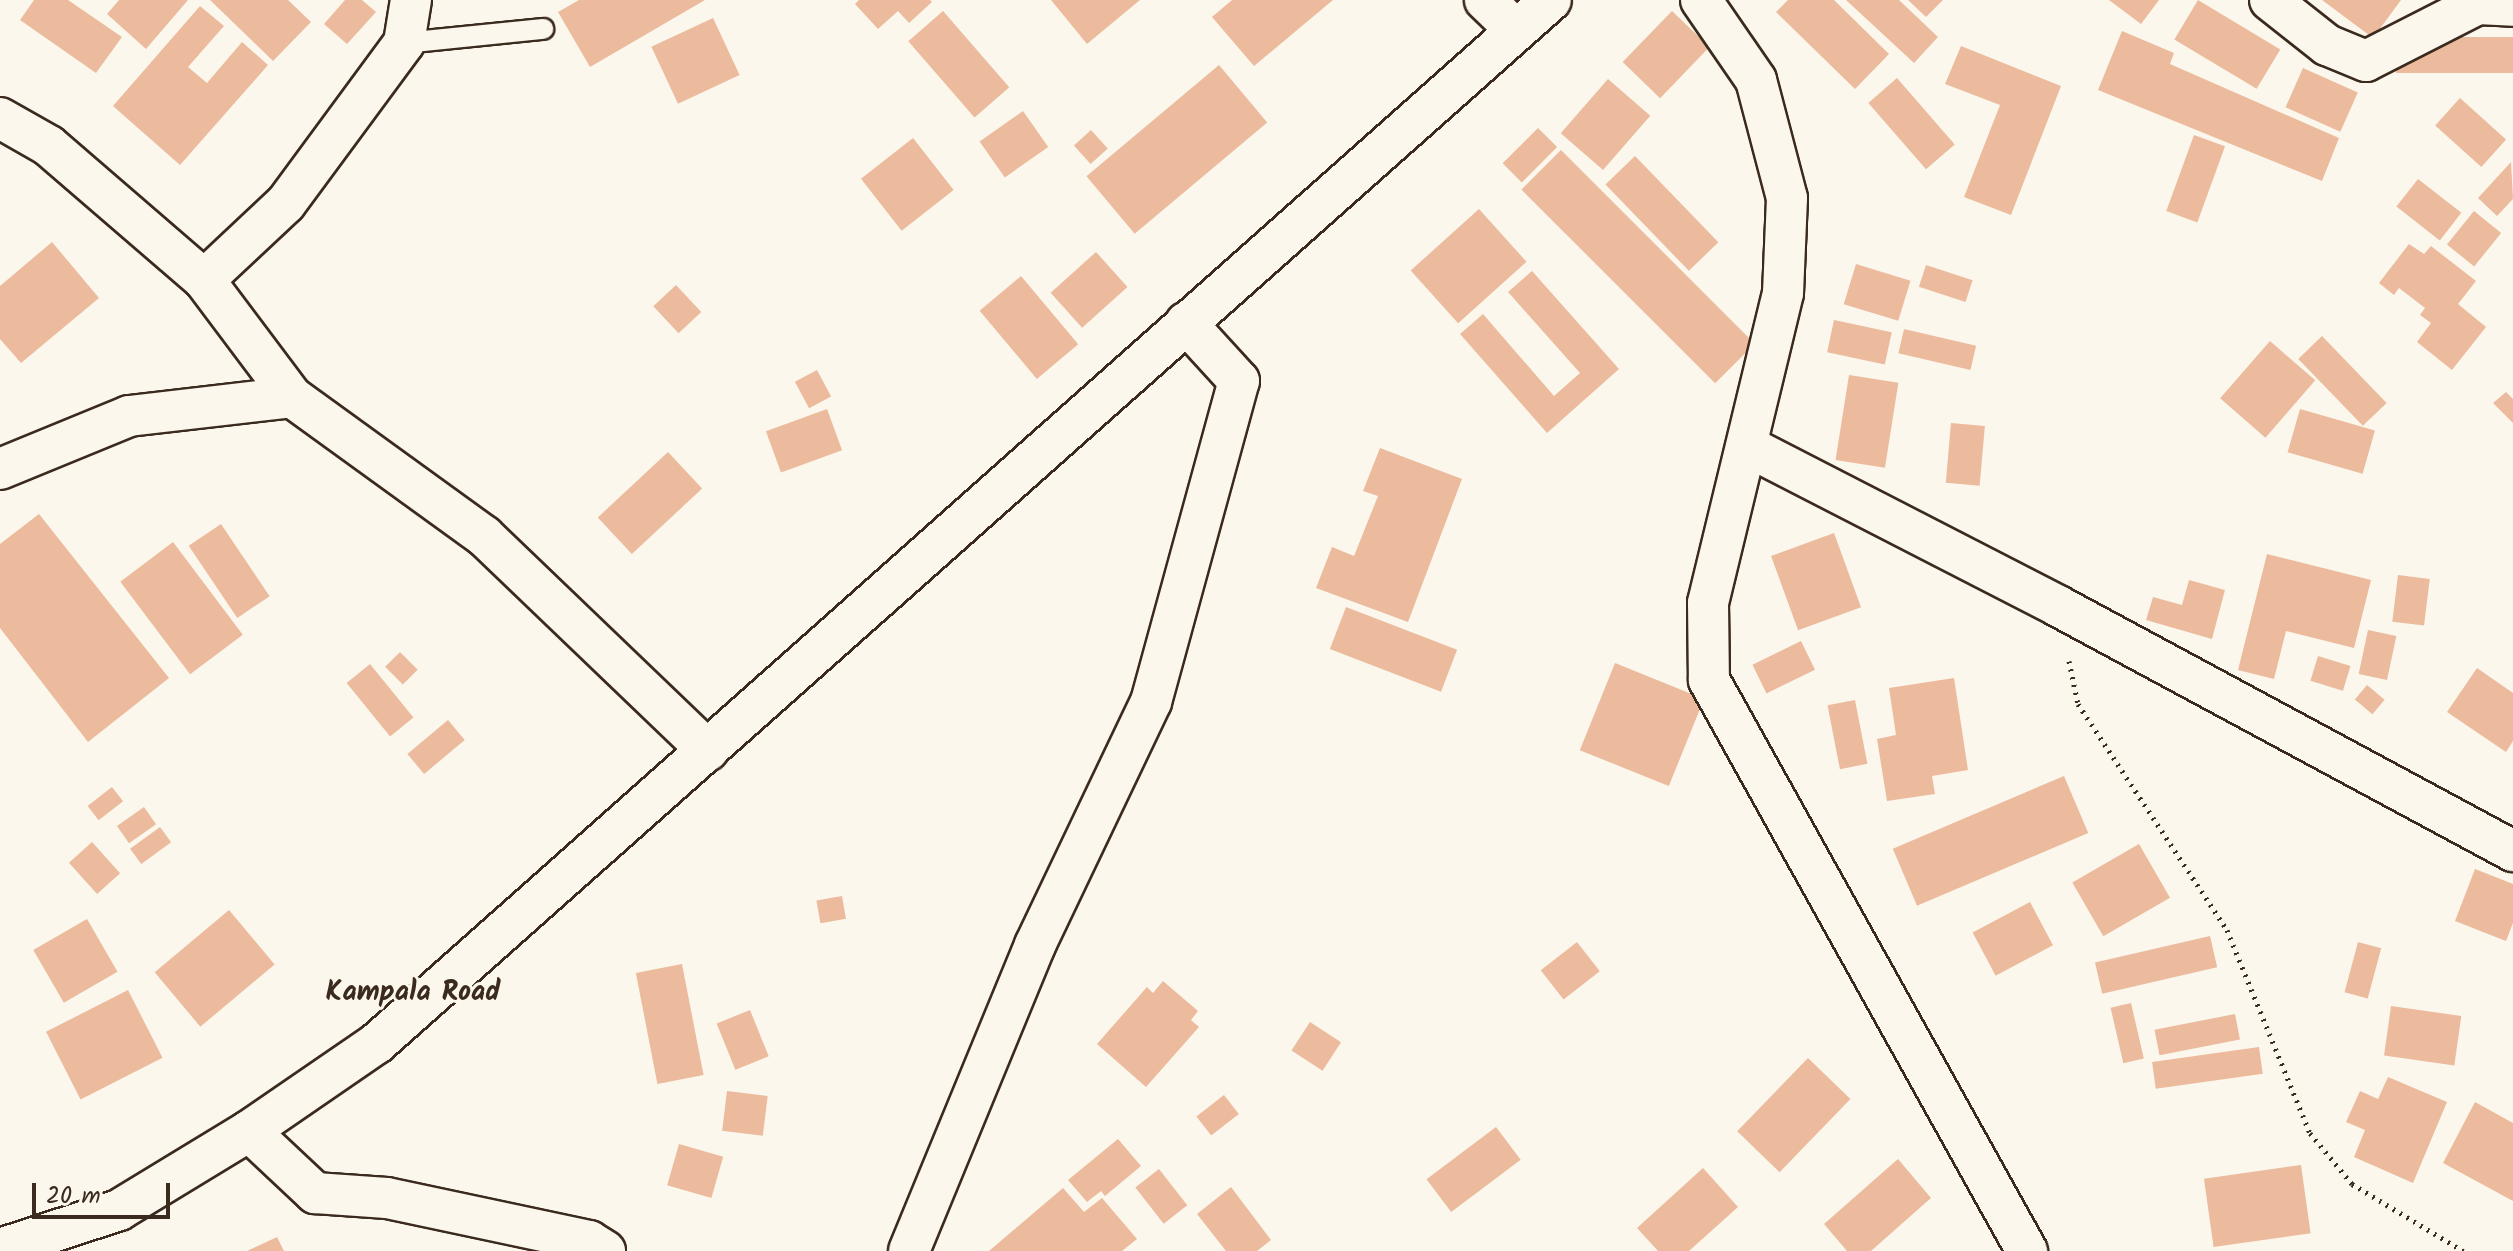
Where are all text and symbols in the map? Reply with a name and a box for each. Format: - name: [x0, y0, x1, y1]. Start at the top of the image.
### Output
- district label: Kampala Road: [326, 976, 500, 1010]
- scale bar: [36, 1167, 174, 1217]
- text: 20 m: [46, 1177, 101, 1216]

